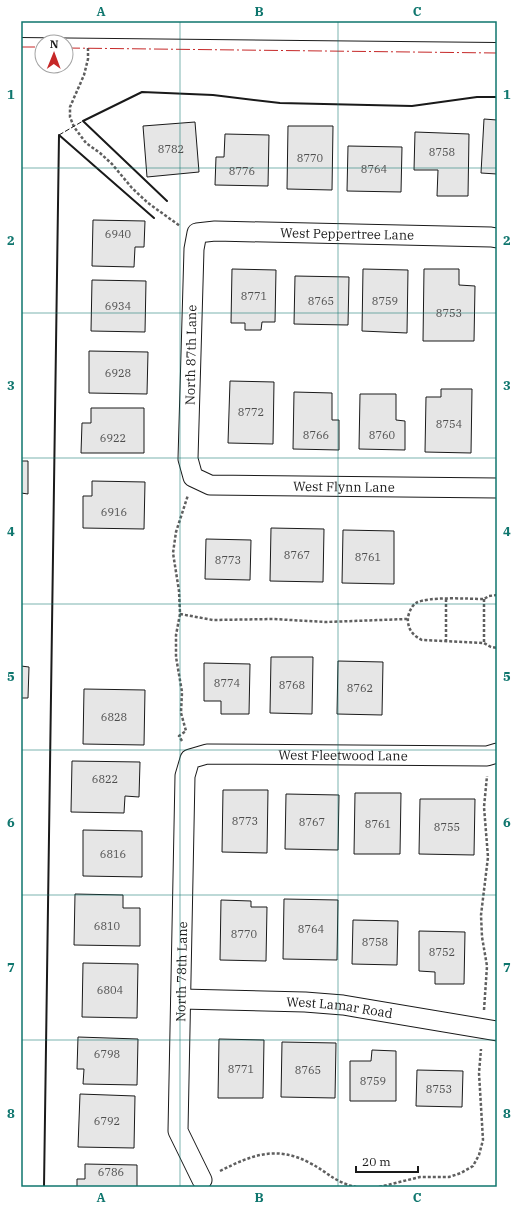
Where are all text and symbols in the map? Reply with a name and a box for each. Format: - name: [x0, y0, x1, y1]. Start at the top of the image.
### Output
- text: A: [96, 3, 106, 20]
- text: B: [254, 3, 264, 20]
- text: C: [413, 3, 422, 20]
- north arrow: [34, 34, 74, 74]
- text: N: [50, 37, 59, 51]
- text: 1: [7, 86, 15, 103]
- text: 1: [503, 86, 511, 103]
- house number: 8782: [158, 142, 184, 156]
- house number: 8758: [429, 145, 455, 159]
- house number: 8770: [297, 151, 324, 165]
- house number: 8764: [361, 162, 388, 176]
- house number: 8776: [229, 164, 255, 178]
- street label: West Peppertree Lane: [280, 224, 414, 244]
- house number: 6940: [105, 227, 132, 241]
- text: 2: [7, 232, 15, 249]
- text: 2: [503, 232, 511, 249]
- house number: 8771: [241, 289, 267, 303]
- house number: 8765: [308, 294, 334, 308]
- house number: 8759: [372, 294, 398, 308]
- house number: 6934: [105, 299, 132, 313]
- street label: North 87th Lane: [182, 305, 200, 405]
- house number: 8753: [436, 306, 462, 320]
- house number: 6928: [105, 366, 131, 380]
- text: 3: [7, 377, 15, 394]
- text: 3: [503, 377, 511, 394]
- house number: 8772: [238, 405, 264, 419]
- house number: 8754: [436, 417, 463, 431]
- house number: 8766: [303, 428, 329, 442]
- house number: 8760: [369, 428, 396, 442]
- house number: 6922: [100, 431, 126, 445]
- street label: West Flynn Lane: [293, 477, 395, 495]
- house number: 6916: [101, 505, 127, 519]
- text: 4: [7, 523, 15, 540]
- text: 4: [503, 523, 511, 540]
- house number: 8767: [284, 548, 310, 562]
- house number: 8761: [355, 550, 381, 564]
- house number: 8773: [215, 553, 241, 567]
- text: 5: [7, 668, 15, 685]
- text: 5: [503, 668, 511, 685]
- house number: 8774: [214, 676, 241, 690]
- house number: 8768: [279, 678, 305, 692]
- house number: 8762: [347, 681, 373, 695]
- house number: 6828: [101, 710, 127, 724]
- street label: West Fleetwood Lane: [278, 746, 408, 764]
- house number: 6822: [92, 772, 118, 786]
- text: 6: [7, 814, 15, 831]
- house number: 8773: [232, 814, 258, 828]
- text: 6: [503, 814, 511, 831]
- house number: 8767: [299, 815, 325, 829]
- house number: 8761: [365, 817, 391, 831]
- house number: 8755: [434, 820, 460, 834]
- house number: 6816: [100, 847, 126, 861]
- house number: 6810: [94, 919, 121, 933]
- street label: North 78th Lane: [172, 921, 191, 1022]
- house number: 8764: [298, 922, 325, 936]
- house number: 8770: [231, 927, 258, 941]
- house number: 8758: [362, 935, 388, 949]
- house number: 8752: [429, 945, 455, 959]
- text: 7: [7, 959, 15, 976]
- text: 7: [503, 959, 511, 976]
- house number: 6804: [97, 983, 124, 997]
- street label: West Lamar Road: [286, 993, 394, 1022]
- house number: 6798: [94, 1047, 120, 1061]
- house number: 8771: [228, 1062, 254, 1076]
- house number: 8765: [295, 1063, 321, 1077]
- house number: 8759: [360, 1074, 386, 1088]
- house number: 8753: [426, 1082, 452, 1096]
- text: 8: [7, 1105, 15, 1122]
- text: 8: [503, 1105, 511, 1122]
- house number: 6792: [94, 1114, 120, 1128]
- scale bar: [356, 1148, 418, 1174]
- text: 20 m: [362, 1154, 391, 1169]
- house number: 6786: [98, 1165, 124, 1179]
- text: A: [96, 1189, 106, 1206]
- text: B: [254, 1189, 264, 1206]
- text: C: [413, 1189, 422, 1206]

